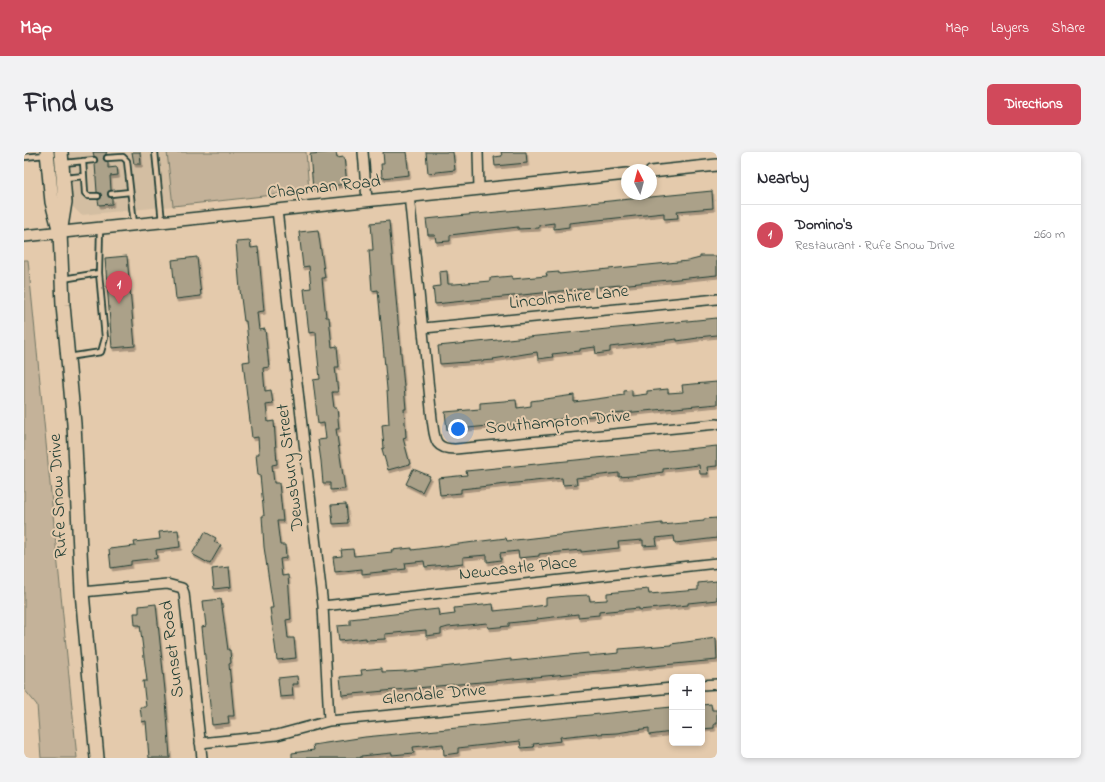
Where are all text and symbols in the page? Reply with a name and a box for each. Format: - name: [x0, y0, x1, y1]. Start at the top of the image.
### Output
- text: Map: [20, 15, 52, 42]
- text: Map: [945, 18, 969, 39]
- text: Layers: [991, 18, 1029, 39]
- text: Share: [1051, 18, 1085, 39]
- text: Find us: [24, 84, 114, 125]
- button: Directions: [987, 84, 1081, 125]
- north arrow: [621, 164, 657, 200]
- text: Nearby: [757, 166, 809, 191]
- street label: Chapman Road: [266, 169, 382, 207]
- text: Domino's: [795, 214, 853, 236]
- text: 1: [768, 225, 772, 244]
- text: 260 m: [1034, 225, 1065, 244]
- text: Restaurant · Rufe Snow Drive: [795, 236, 955, 255]
- pin: 1: [106, 271, 132, 304]
- street label: Lincolnshire Lane: [508, 279, 631, 317]
- street label: Dewsbury Street: [270, 402, 312, 533]
- street label: Southampton Drive: [484, 404, 633, 442]
- your location: [448, 419, 468, 439]
- street label: Rufe Snow Drive: [43, 432, 75, 559]
- street label: Newcastle Place: [458, 550, 579, 588]
- street label: Sunset Road: [154, 599, 192, 699]
- map controls: [669, 674, 705, 746]
- button: +: [669, 674, 705, 710]
- street label: Glendale Drive: [381, 677, 488, 712]
- button: −: [669, 710, 705, 746]

